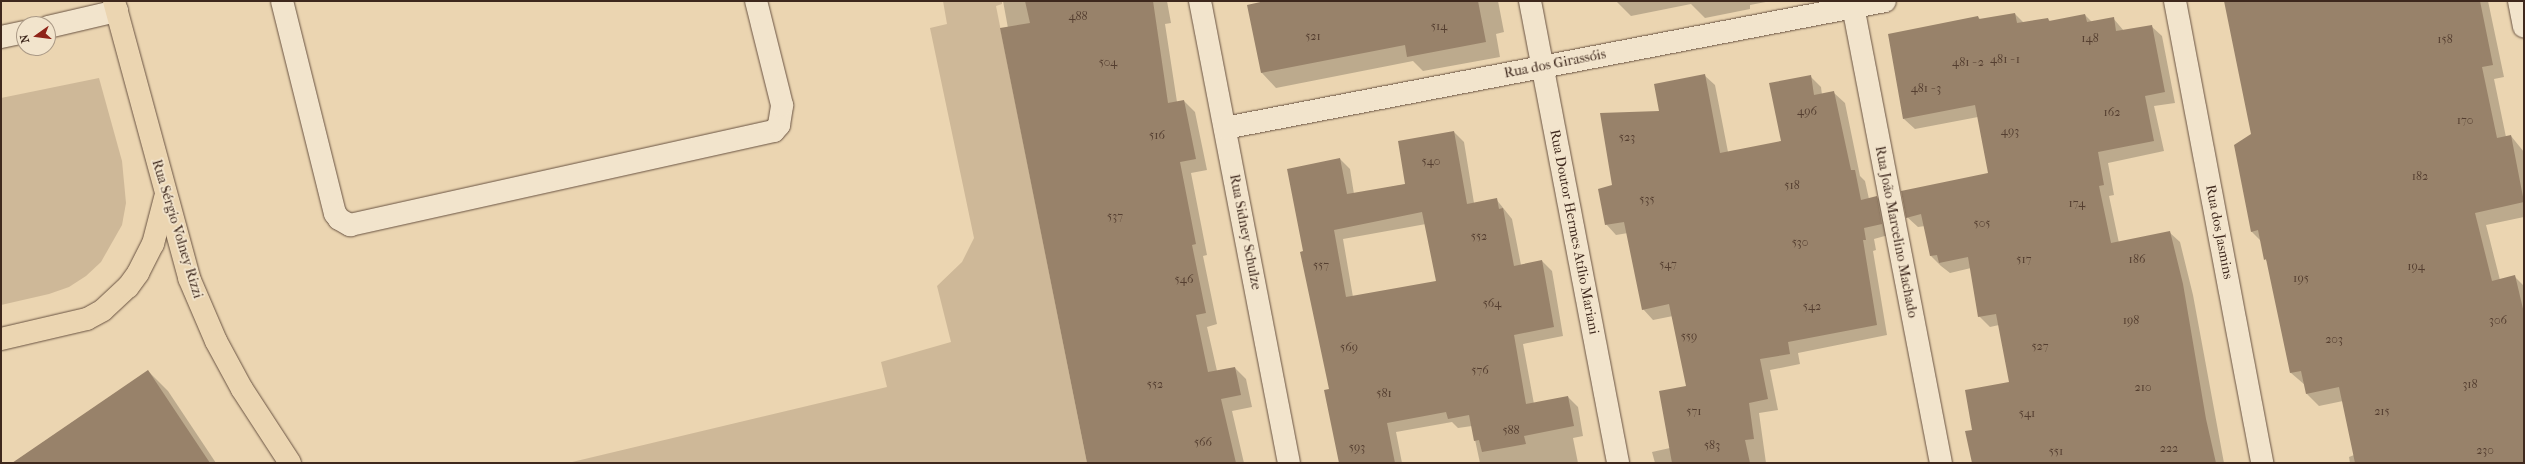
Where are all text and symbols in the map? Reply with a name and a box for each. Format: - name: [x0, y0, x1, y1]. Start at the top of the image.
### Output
- house number: 488: [1068, 10, 1088, 24]
- north arrow: [16, 16, 56, 56]
- house number: 514: [1431, 20, 1447, 34]
- house number: 521: [1305, 30, 1321, 44]
- house number: 148: [2081, 32, 2099, 46]
- text: N: [18, 33, 32, 44]
- house number: 158: [2437, 33, 2453, 47]
- street label: Rua dos Girassóis: [1503, 46, 1607, 82]
- house number: 481 - 1: [1990, 53, 2020, 67]
- house number: 504: [1099, 56, 1117, 70]
- house number: 481 - 2: [1952, 56, 1984, 70]
- house number: 481 - 3: [1911, 82, 1941, 96]
- house number: 496: [1797, 105, 1817, 119]
- house number: 162: [2104, 106, 2120, 120]
- house number: 170: [2457, 114, 2473, 128]
- house number: 493: [2001, 125, 2019, 139]
- street label: Rua Doutor Hermes Atílio Mariani: [1546, 128, 1602, 336]
- house number: 516: [1149, 129, 1165, 143]
- house number: 523: [1619, 131, 1635, 145]
- street label: Rua João Marcelino Machado: [1871, 145, 1921, 319]
- house number: 540: [1422, 155, 1440, 169]
- street label: Rua Sérgio Volney Rizzi: [148, 158, 206, 300]
- house number: 182: [2412, 170, 2428, 184]
- street label: Rua Sidney Schulze: [1226, 173, 1264, 291]
- house number: 518: [1784, 179, 1800, 193]
- street label: Rua dos Jasmins: [2202, 183, 2236, 281]
- house number: 535: [1639, 193, 1655, 207]
- house number: 174: [2069, 197, 2085, 211]
- house number: 537: [1107, 210, 1123, 224]
- house number: 505: [1974, 217, 1990, 231]
- house number: 552: [1471, 230, 1487, 244]
- house number: 530: [1792, 236, 1808, 250]
- house number: 517: [2016, 253, 2032, 267]
- house number: 186: [2129, 253, 2145, 267]
- house number: 547: [1659, 258, 1677, 272]
- house number: 557: [1313, 259, 1329, 273]
- house number: 194: [2407, 260, 2425, 274]
- house number: 195: [2293, 272, 2309, 286]
- house number: 546: [1175, 273, 1193, 287]
- house number: 564: [1483, 297, 1501, 311]
- house number: 542: [1803, 300, 1821, 314]
- house number: 198: [2123, 314, 2139, 328]
- house number: 306: [2489, 314, 2507, 328]
- house number: 559: [1681, 330, 1697, 344]
- house number: 203: [2325, 333, 2343, 347]
- house number: 527: [2031, 340, 2049, 354]
- house number: 569: [1340, 341, 1358, 355]
- house number: 576: [1471, 364, 1489, 378]
- house number: 552: [1147, 378, 1163, 392]
- house number: 318: [2462, 378, 2478, 392]
- house number: 210: [2134, 381, 2152, 395]
- house number: 581: [1376, 387, 1392, 401]
- house number: 571: [1686, 405, 1702, 419]
- house number: 215: [2374, 405, 2390, 419]
- house number: 541: [2019, 407, 2035, 421]
- house number: 588: [1502, 424, 1520, 438]
- house number: 566: [1194, 436, 1212, 450]
- house number: 583: [1704, 439, 1720, 453]
- house number: 593: [1349, 441, 1365, 455]
- house number: 222: [2160, 442, 2178, 456]
- house number: 230: [2476, 444, 2494, 458]
- house number: 551: [2049, 445, 2063, 459]

